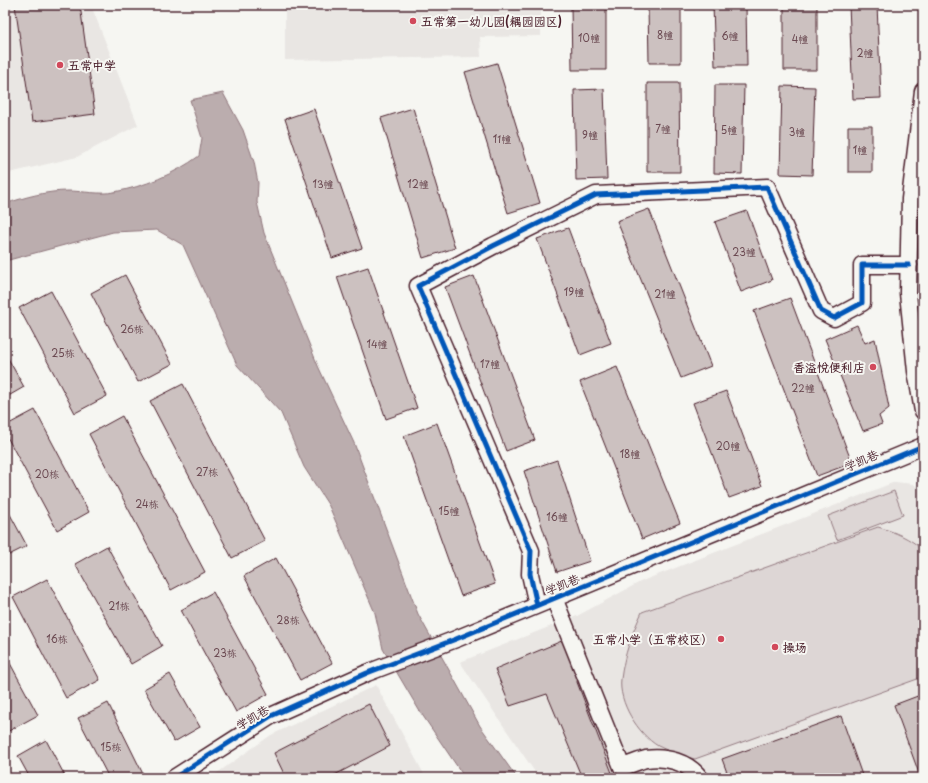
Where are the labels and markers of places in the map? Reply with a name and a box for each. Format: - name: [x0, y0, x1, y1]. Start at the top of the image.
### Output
- place label: 五常第一幼儿园(耦园园区): [421, 12, 562, 30]
- marker: 五常第一幼儿园(耦园园区): [408, 16, 418, 26]
- place label: 五常中学: [68, 56, 116, 74]
- marker: 五常中学: [55, 60, 65, 70]
- place label: 香溢悦便利店: [793, 358, 865, 376]
- marker: 香溢悦便利店: [868, 362, 878, 372]
- place label: 五常小学（五常校区）: [593, 630, 713, 648]
- marker: 五常小学（五常校区）: [716, 634, 726, 644]
- place label: 操场: [783, 638, 807, 656]
- marker: 操场: [770, 642, 780, 652]

